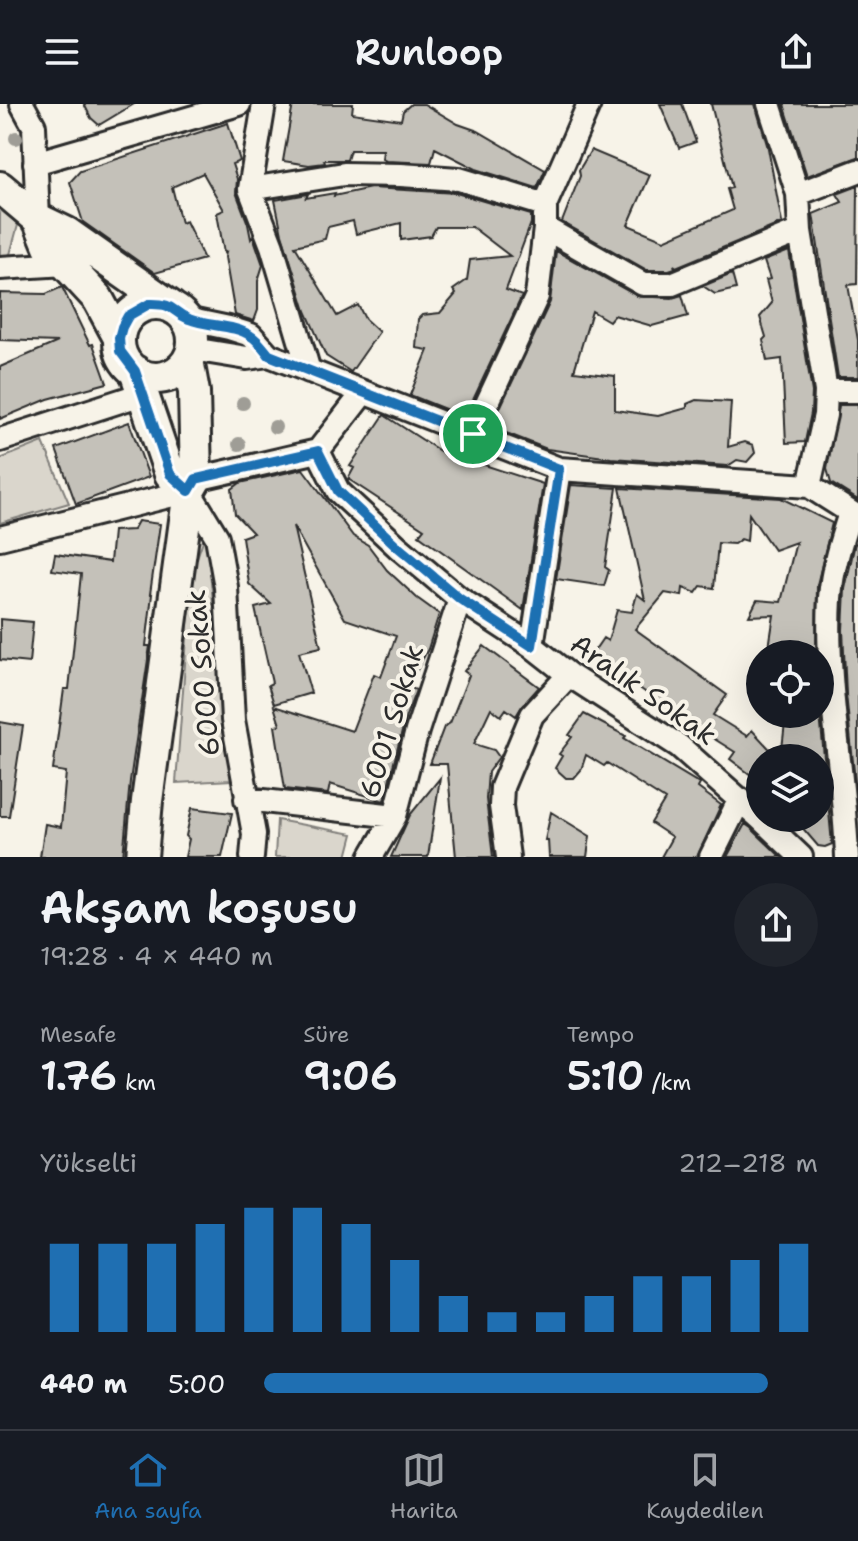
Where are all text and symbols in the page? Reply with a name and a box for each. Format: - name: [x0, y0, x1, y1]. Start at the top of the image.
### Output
- text: Runloop: [355, 28, 503, 77]
- icon: menu: [40, 30, 84, 74]
- icon: share: [774, 30, 818, 74]
- pin: [439, 400, 507, 468]
- icon: arrive: [451, 412, 495, 456]
- street label: 6000 Sokak: [176, 588, 228, 758]
- street label: Aralık Sokak: [563, 624, 725, 754]
- street label: 6001 Sokak: [350, 639, 432, 803]
- map controls: [746, 640, 834, 832]
- button: locate: [746, 640, 834, 728]
- button: layers: [746, 744, 834, 832]
- text: Akşam koşusu: [40, 878, 358, 937]
- button: share: [734, 883, 818, 967]
- text: 19:28 · 4 × 440 m: [40, 938, 273, 973]
- text: Mesafe: [40, 1020, 117, 1049]
- text: Süre: [303, 1020, 350, 1049]
- text: Tempo: [567, 1020, 634, 1049]
- text: 1.76: [40, 1049, 117, 1103]
- text: 9:06: [303, 1049, 398, 1103]
- text: 5:10: [567, 1049, 644, 1103]
- text: km: [117, 1068, 156, 1097]
- text: /km: [644, 1068, 691, 1097]
- text: Yükselti: [40, 1145, 137, 1180]
- text: 212–218 m: [678, 1145, 818, 1180]
- text: 440 m: [40, 1366, 127, 1401]
- text: 5:00: [168, 1366, 225, 1401]
- tab: Ana sayfa: [94, 1448, 202, 1525]
- tab: Harita: [390, 1448, 458, 1525]
- tab: Kaydedilen: [646, 1448, 764, 1525]

